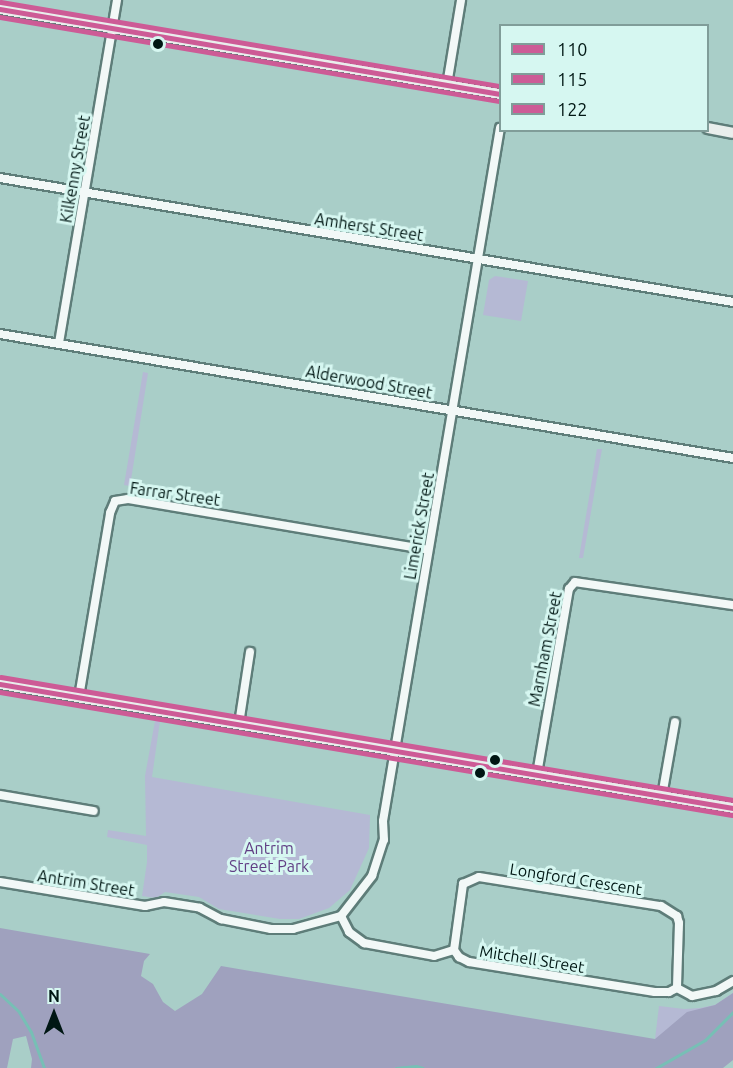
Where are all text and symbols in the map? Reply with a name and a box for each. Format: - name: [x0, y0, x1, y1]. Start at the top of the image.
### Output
- legend: [499, 24, 709, 132]
- unlabelled marker: [152, 38, 164, 50]
- text: 110: [557, 39, 587, 59]
- text: 115: [557, 69, 587, 89]
- text: 122: [557, 99, 587, 119]
- street label: Kilkenny Street: [56, 114, 94, 224]
- street label: Amherst Street: [313, 209, 425, 245]
- street label: Alderwood Street: [304, 361, 434, 403]
- street label: Limerick Street: [400, 471, 438, 581]
- street label: Farrar Street: [129, 478, 221, 510]
- street label: Marnham Street: [524, 590, 566, 708]
- unlabelled marker: [489, 754, 501, 766]
- unlabelled marker: [474, 767, 486, 779]
- park label: Antrim Street Park: [229, 838, 309, 876]
- street label: Longford Crescent: [509, 859, 643, 899]
- street label: Antrim Street: [36, 866, 136, 900]
- street label: Mitchell Street: [478, 941, 586, 977]
- north arrow: [24, 984, 84, 1044]
- text: N: [48, 987, 60, 1005]

